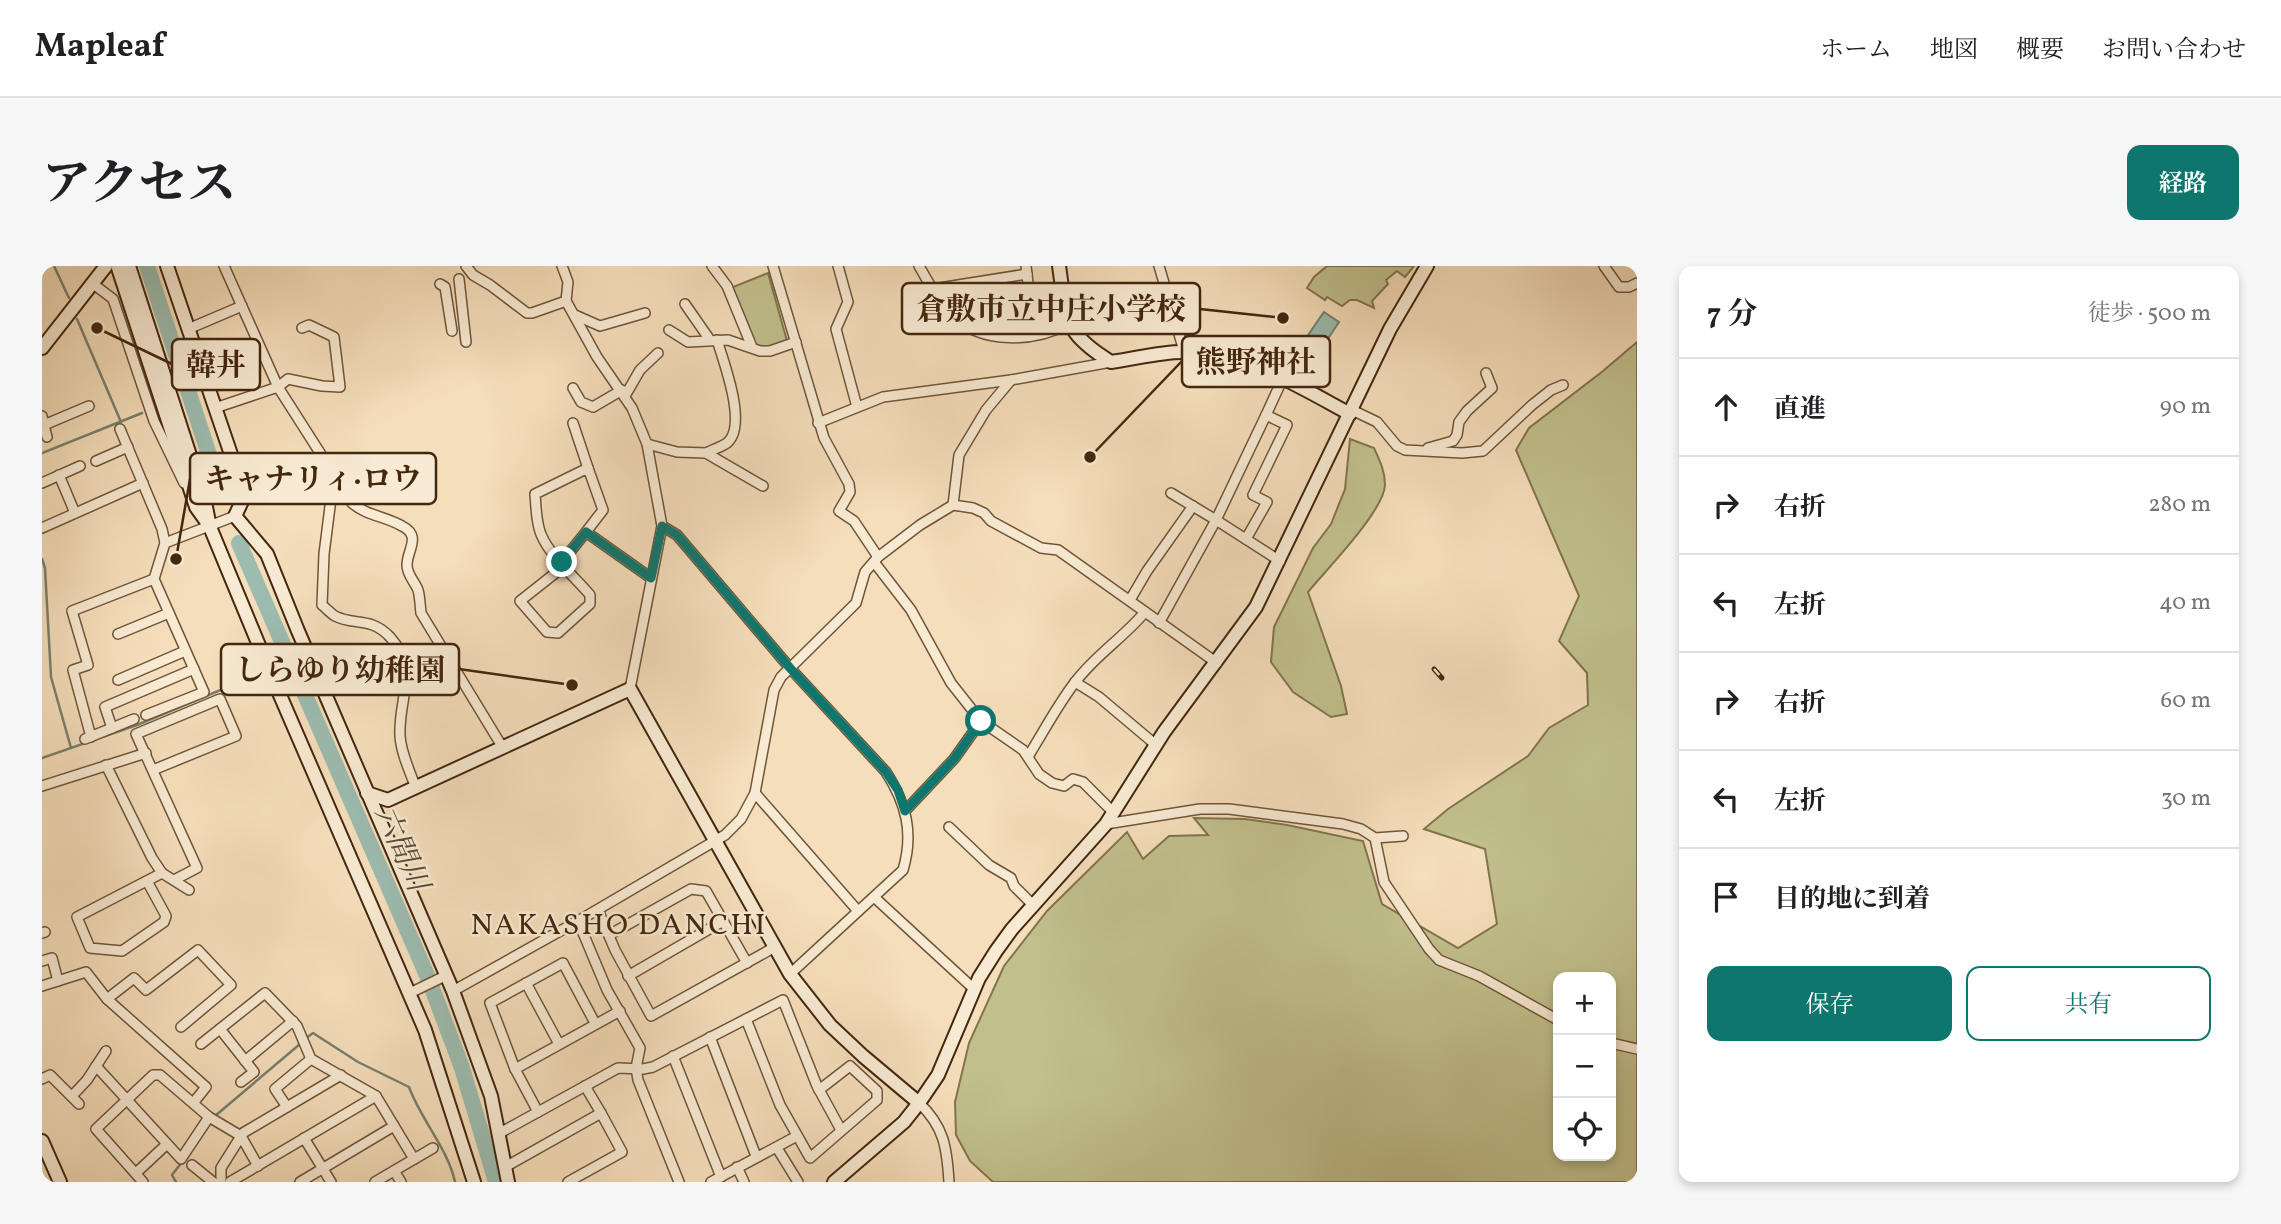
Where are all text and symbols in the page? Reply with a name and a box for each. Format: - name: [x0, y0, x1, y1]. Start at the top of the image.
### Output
- text: Mapleaf: [35, 25, 165, 71]
- text: ホーム: [1820, 34, 1892, 68]
- text: 地図: [1930, 34, 1978, 68]
- text: 概要: [2016, 34, 2064, 68]
- text: お問い合わせ: [2102, 34, 2246, 68]
- button: 経路: [2127, 145, 2239, 220]
- text: アクセス: [42, 152, 237, 221]
- callout: 倉敷市立中庄小学校: [902, 283, 1200, 334]
- text: 倉敷市立中庄小学校: [916, 290, 1186, 332]
- text: 7 分: [1707, 294, 1757, 336]
- text: 徒歩 · 500 m: [2088, 298, 2211, 330]
- callout: 熊野神社: [1182, 336, 1330, 387]
- callout: 韓丼: [172, 339, 260, 390]
- text: 熊野神社: [1196, 343, 1316, 385]
- text: 韓丼: [186, 346, 246, 388]
- icon: ahead: [1707, 388, 1745, 426]
- text: 90 m: [2160, 391, 2211, 423]
- text: 直進: [1774, 392, 1826, 428]
- callout: キャナリィ·ロウ: [190, 453, 436, 504]
- text: キャナリィ·ロウ: [204, 460, 422, 502]
- icon: right: [1707, 486, 1745, 524]
- text: 280 m: [2148, 489, 2211, 521]
- text: 右折: [1774, 490, 1826, 526]
- route end: [546, 546, 577, 577]
- icon: left: [1707, 584, 1745, 622]
- text: 40 m: [2159, 587, 2211, 619]
- text: 左折: [1774, 588, 1826, 624]
- callout: しらゆり幼稚園: [221, 644, 459, 695]
- text: しらゆり幼稚園: [235, 651, 445, 693]
- icon: right: [1707, 682, 1745, 720]
- text: 60 m: [2161, 685, 2211, 717]
- text: 右折: [1774, 686, 1826, 722]
- route start: [965, 705, 996, 736]
- icon: left: [1707, 780, 1745, 818]
- text: 30 m: [2161, 783, 2211, 815]
- text: 左折: [1774, 784, 1826, 820]
- water label: 六間川: [363, 799, 439, 901]
- icon: arrive: [1707, 878, 1745, 916]
- text: 目的地に到着: [1774, 882, 1930, 918]
- district label: NAKASHO DANCHI: [471, 905, 767, 947]
- button: 保存: [1707, 966, 1952, 1041]
- button: 共有: [1966, 966, 2211, 1041]
- map controls: [1553, 972, 1616, 1161]
- button: +: [1553, 972, 1616, 1035]
- button: −: [1553, 1035, 1616, 1098]
- button: locate: [1553, 1098, 1616, 1161]

